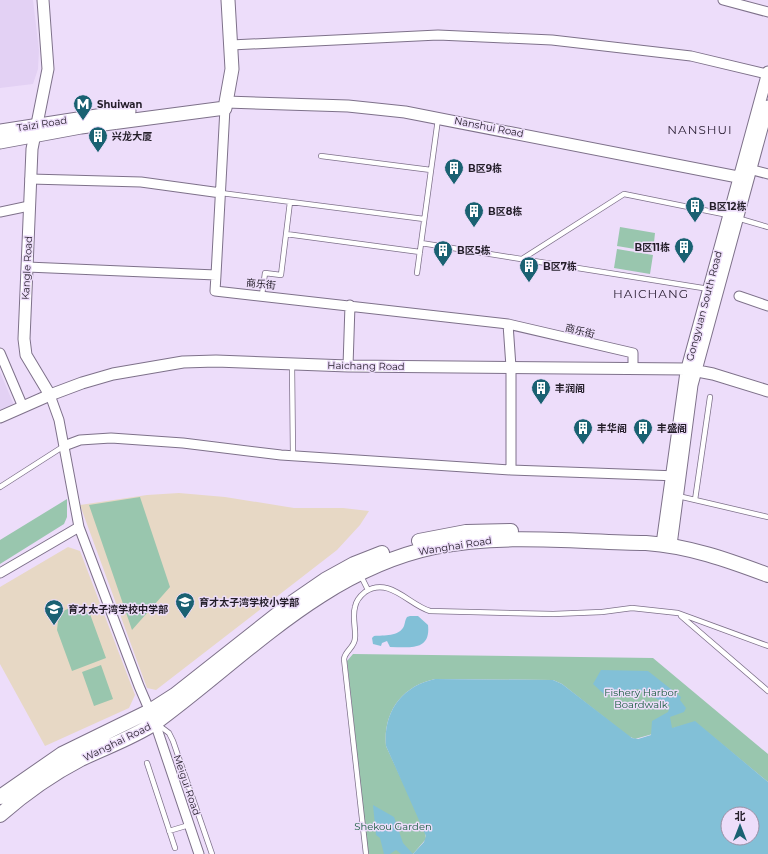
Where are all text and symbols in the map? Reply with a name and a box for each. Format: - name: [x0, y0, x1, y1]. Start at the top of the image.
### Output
- metro station icon: Shuiwan: [72, 93, 94, 121]
- place label: Shuiwan: [97, 98, 142, 111]
- street label: Taizi Road: [16, 114, 68, 134]
- street label: Nanshui Road: [453, 114, 525, 140]
- district label: NANSHUI: [667, 122, 733, 137]
- building icon: 兴龙大厦: [87, 125, 109, 153]
- place label: 兴龙大厦: [112, 130, 152, 143]
- building icon: B区9栋: [443, 157, 465, 185]
- place label: B区9栋: [468, 162, 502, 175]
- building icon: B区12栋: [684, 195, 706, 223]
- building icon: B区8栋: [463, 200, 485, 228]
- place label: B区12栋: [709, 200, 746, 213]
- place label: B区8栋: [488, 205, 522, 218]
- street label: Kangle Road: [19, 236, 35, 300]
- building icon: B区11栋: [673, 236, 695, 264]
- building icon: B区5栋: [432, 239, 454, 267]
- place label: B区11栋: [635, 241, 670, 254]
- place label: B区5栋: [457, 244, 491, 257]
- street label: Gongyuan South Road: [683, 249, 725, 363]
- building icon: B区7栋: [518, 255, 540, 283]
- place label: B区7栋: [543, 260, 577, 273]
- street label: 商乐街: [245, 276, 277, 292]
- district label: HAICHANG: [613, 286, 689, 301]
- street label: 商乐街: [564, 321, 596, 341]
- street label: Haichang Road: [327, 359, 405, 373]
- building icon: 丰润阁: [530, 377, 552, 405]
- place label: 丰润阁: [555, 382, 585, 395]
- building icon: 丰华阁: [572, 417, 594, 445]
- building icon: 丰盛阁: [632, 417, 654, 445]
- place label: 丰华阁: [597, 422, 627, 435]
- place label: 丰盛阁: [657, 422, 687, 435]
- street label: Wanghai Road: [417, 534, 493, 558]
- school or university icon: 育才太子湾学校小学部: [174, 591, 196, 619]
- place label: 育才太子湾学校小学部: [199, 596, 299, 609]
- school or university icon: 育才太子湾学校中学部: [43, 598, 65, 626]
- place label: 育才太子湾学校中学部: [68, 603, 168, 616]
- park label: Fishery Harbor Boardwalk: [604, 686, 678, 711]
- street label: Wanghai Road: [81, 720, 153, 764]
- street label: Meigui Road: [171, 753, 203, 817]
- north arrow: [720, 806, 760, 846]
- text: 北: [735, 809, 746, 823]
- park label: Shekou Garden: [354, 820, 432, 833]

